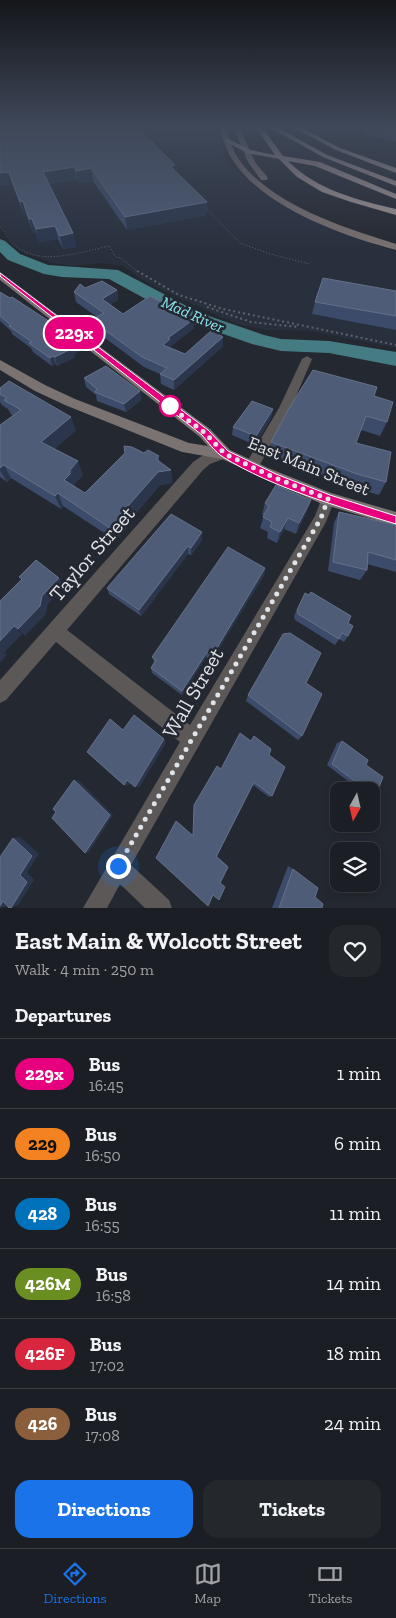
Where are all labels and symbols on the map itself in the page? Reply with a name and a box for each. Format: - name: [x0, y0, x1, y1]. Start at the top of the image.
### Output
- water label: Mad River: [159, 292, 228, 337]
- line badge: 229x: [39, 317, 109, 349]
- unlabelled marker: [159, 395, 181, 417]
- street label: East Main Street: [245, 432, 373, 501]
- street label: Taylor Street: [44, 501, 140, 606]
- street label: Wall Street: [157, 643, 229, 742]
- north arrow: [330, 782, 380, 832]
- your location: [106, 854, 131, 879]

